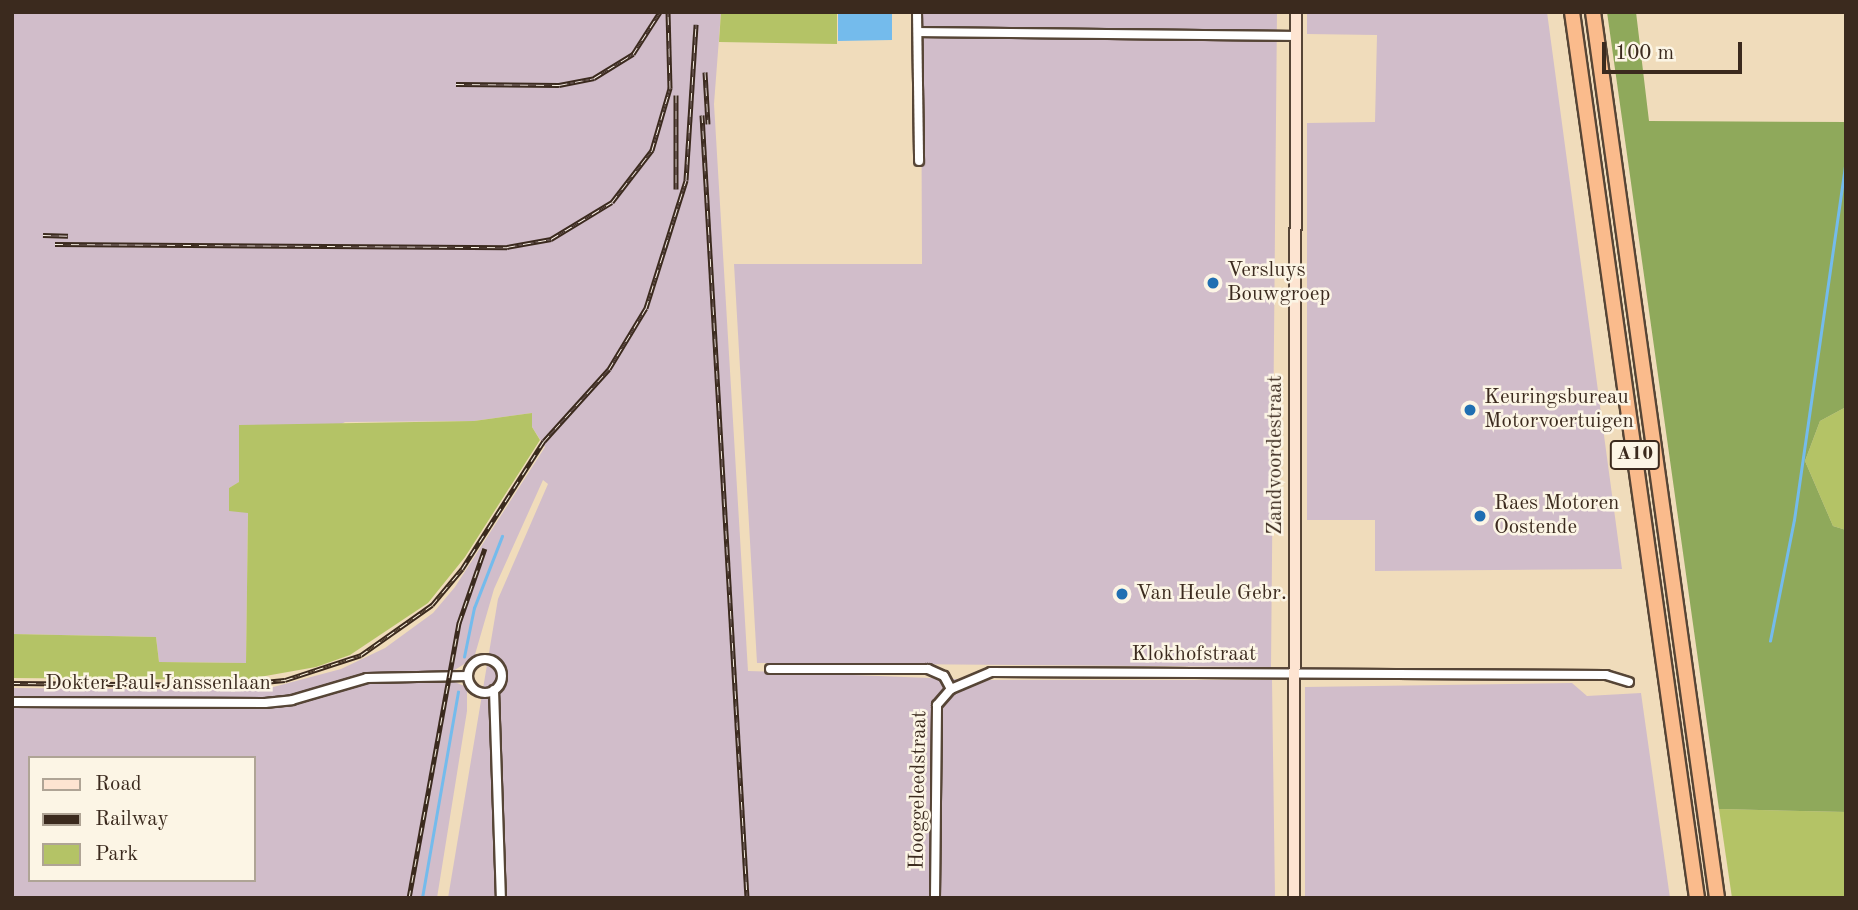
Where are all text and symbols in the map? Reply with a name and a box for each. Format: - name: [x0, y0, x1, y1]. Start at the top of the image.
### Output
- scale bar: [1606, 28, 1746, 72]
- text: 100 m: [1615, 43, 1674, 64]
- place label: Versluys Bouwgroep: [1227, 258, 1330, 308]
- marker: Versluys Bouwgroep: [1205, 275, 1221, 291]
- street label: Zandvoordestraat: [1263, 375, 1289, 535]
- place label: Keuringsbureau Motorvoertuigen: [1484, 385, 1634, 435]
- marker: Keuringsbureau Motorvoertuigen: [1462, 402, 1478, 418]
- road number: A10: [1609, 440, 1661, 470]
- place label: Raes Motoren Oostende: [1494, 491, 1619, 541]
- marker: Raes Motoren Oostende: [1472, 508, 1488, 524]
- place label: Van Heule Gebr.: [1136, 581, 1287, 607]
- marker: Van Heule Gebr.: [1114, 586, 1130, 602]
- street label: Klokhofstraat: [1132, 642, 1256, 668]
- street label: Dokter Paul Janssenlaan: [45, 671, 271, 697]
- street label: Hooggeleedstraat: [905, 710, 933, 870]
- legend: [28, 756, 256, 882]
- text: Road: [95, 774, 142, 795]
- text: Railway: [95, 809, 169, 830]
- text: Park: [95, 844, 138, 865]

